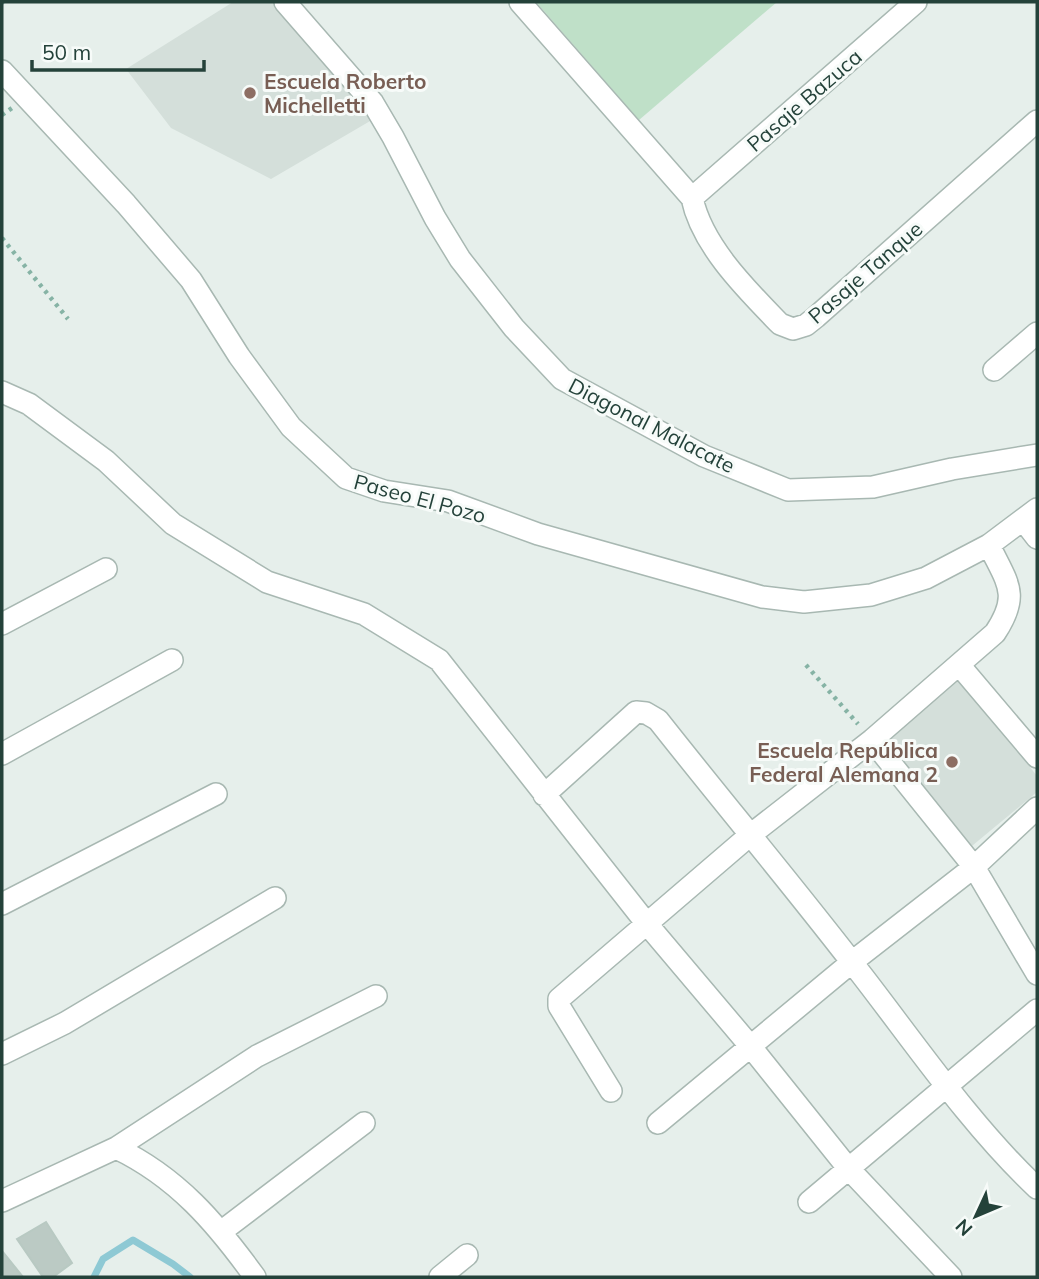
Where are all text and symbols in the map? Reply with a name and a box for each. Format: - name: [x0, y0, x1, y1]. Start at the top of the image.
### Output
- scale bar: [32, 28, 203, 72]
- text: 50 m: [42, 39, 91, 65]
- street label: Pasaje Bazuca: [741, 43, 867, 157]
- place label: Escuela Roberto Michelletti: [264, 68, 426, 118]
- marker: Escuela Roberto Michelletti: [242, 85, 258, 101]
- street label: Pasaje Tanque: [803, 215, 927, 329]
- street label: Diagonal Malacate: [565, 372, 739, 478]
- street label: Paseo El Pozo: [351, 468, 489, 528]
- place label: Escuela República Federal Alemana 2: [749, 737, 938, 787]
- marker: Escuela República Federal Alemana 2: [944, 754, 960, 770]
- north arrow: [941, 1181, 1011, 1251]
- text: N: [950, 1214, 977, 1241]

